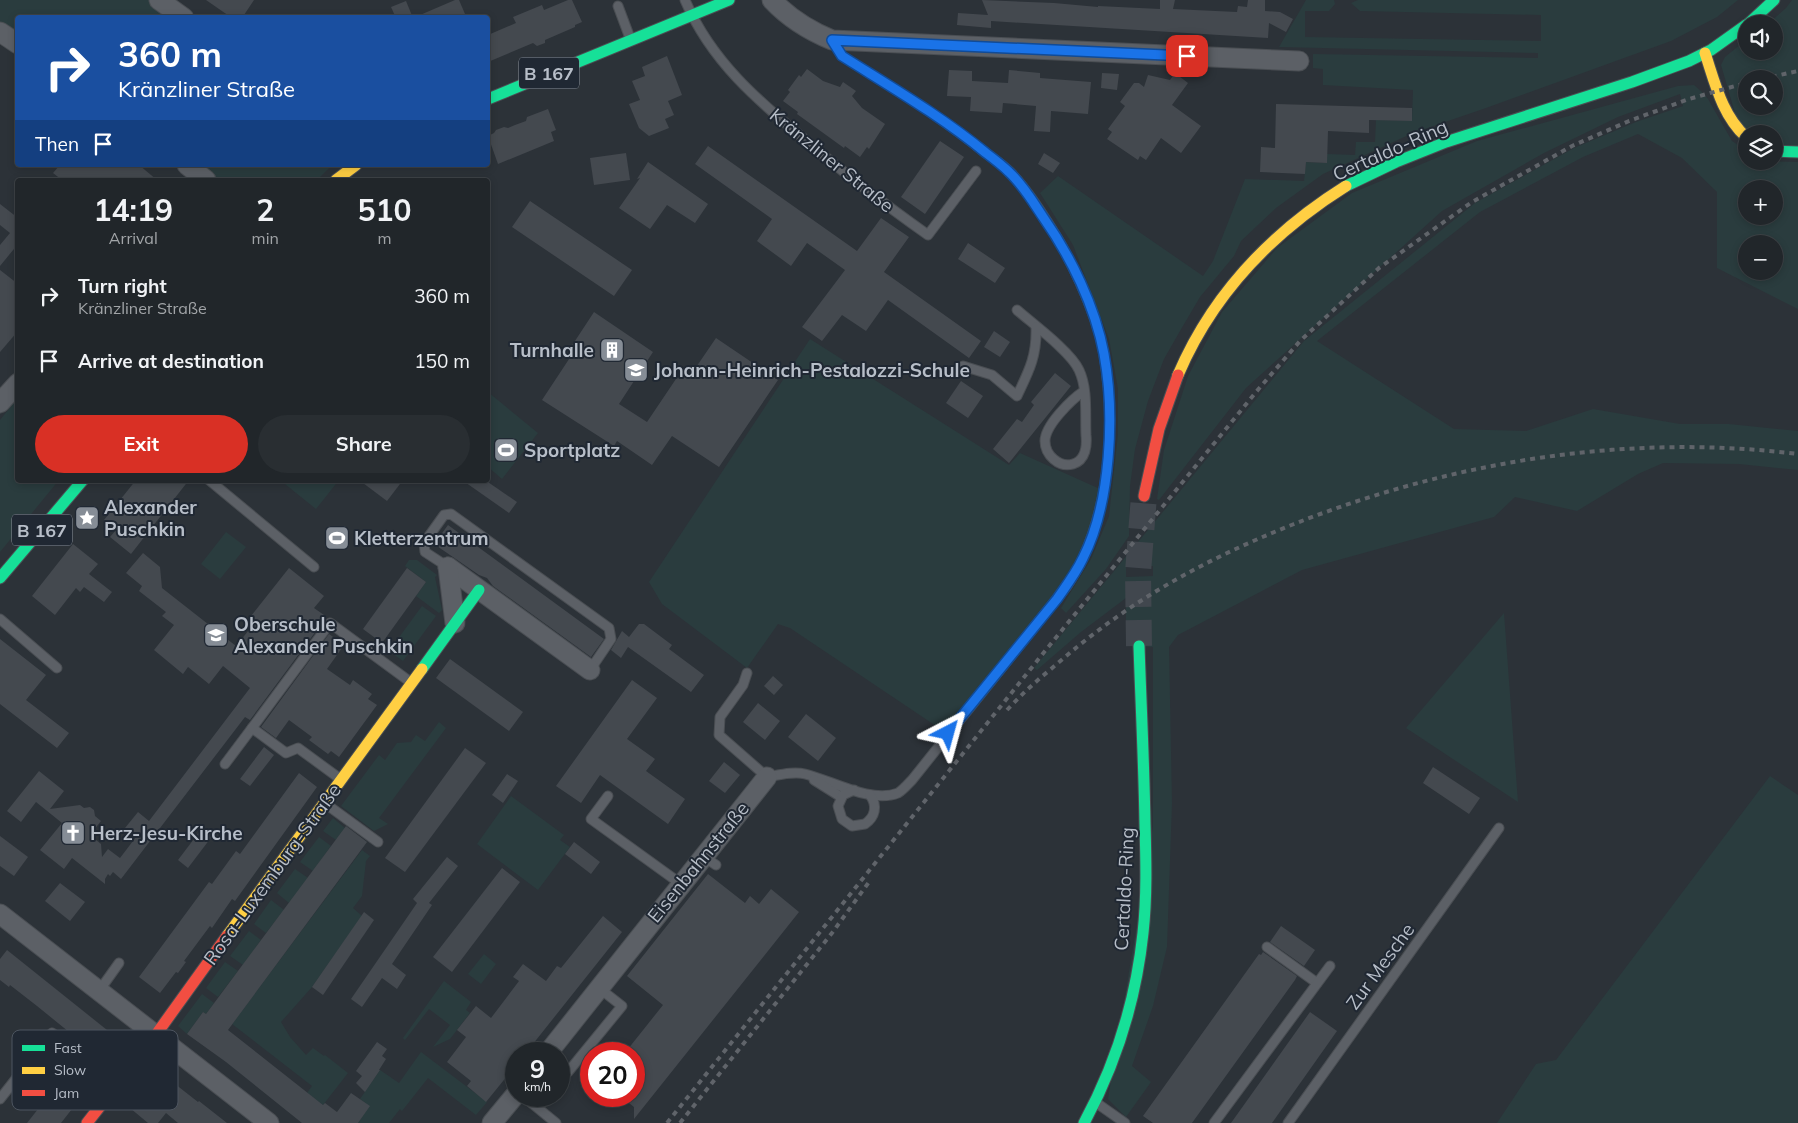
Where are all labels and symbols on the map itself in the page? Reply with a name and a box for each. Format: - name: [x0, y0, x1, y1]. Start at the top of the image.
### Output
- pin: [1166, 35, 1208, 77]
- road number: B 167: [519, 58, 579, 88]
- street label: Kränzliner Straße: [765, 103, 899, 217]
- street label: Certaldo-Ring: [1329, 114, 1451, 186]
- building icon: Turnhalle: [599, 337, 625, 363]
- place label: Turnhalle: [510, 338, 594, 362]
- school or university icon: Johann-Heinrich-Pestalozzi-Schule: [623, 357, 649, 383]
- place label: Johann-Heinrich-Pestalozzi-Schule: [654, 358, 970, 382]
- sports icon: Sportplatz: [493, 437, 519, 463]
- place label: Sportplatz: [524, 438, 620, 462]
- place label: Alexander Puschkin: [104, 495, 197, 541]
- place icon: Alexander Puschkin: [74, 505, 100, 531]
- road number: B 167: [12, 514, 72, 546]
- sports icon: Kletterzentrum: [324, 525, 350, 551]
- place label: Kletterzentrum: [354, 526, 488, 550]
- place label: Oberschule Alexander Puschkin: [234, 612, 413, 658]
- school or university icon: Oberschule Alexander Puschkin: [203, 622, 229, 648]
- position arrow: [921, 706, 973, 758]
- street label: Rosa-Luxemburg-Straße: [198, 779, 346, 969]
- street label: Eisenbahnstraße: [642, 797, 754, 927]
- church icon: Herz-Jesu-Kirche: [60, 820, 86, 846]
- place label: Herz-Jesu-Kirche: [90, 821, 243, 845]
- street label: Certaldo-Ring: [1109, 827, 1139, 951]
- street label: Zur Mesche: [1341, 918, 1419, 1014]
- legend: [12, 1030, 178, 1110]
- text: Fast: [54, 1039, 82, 1057]
- speed limit sign: 20: [580, 1042, 645, 1107]
- text: Slow: [54, 1061, 86, 1079]
- text: Jam: [54, 1084, 79, 1102]

